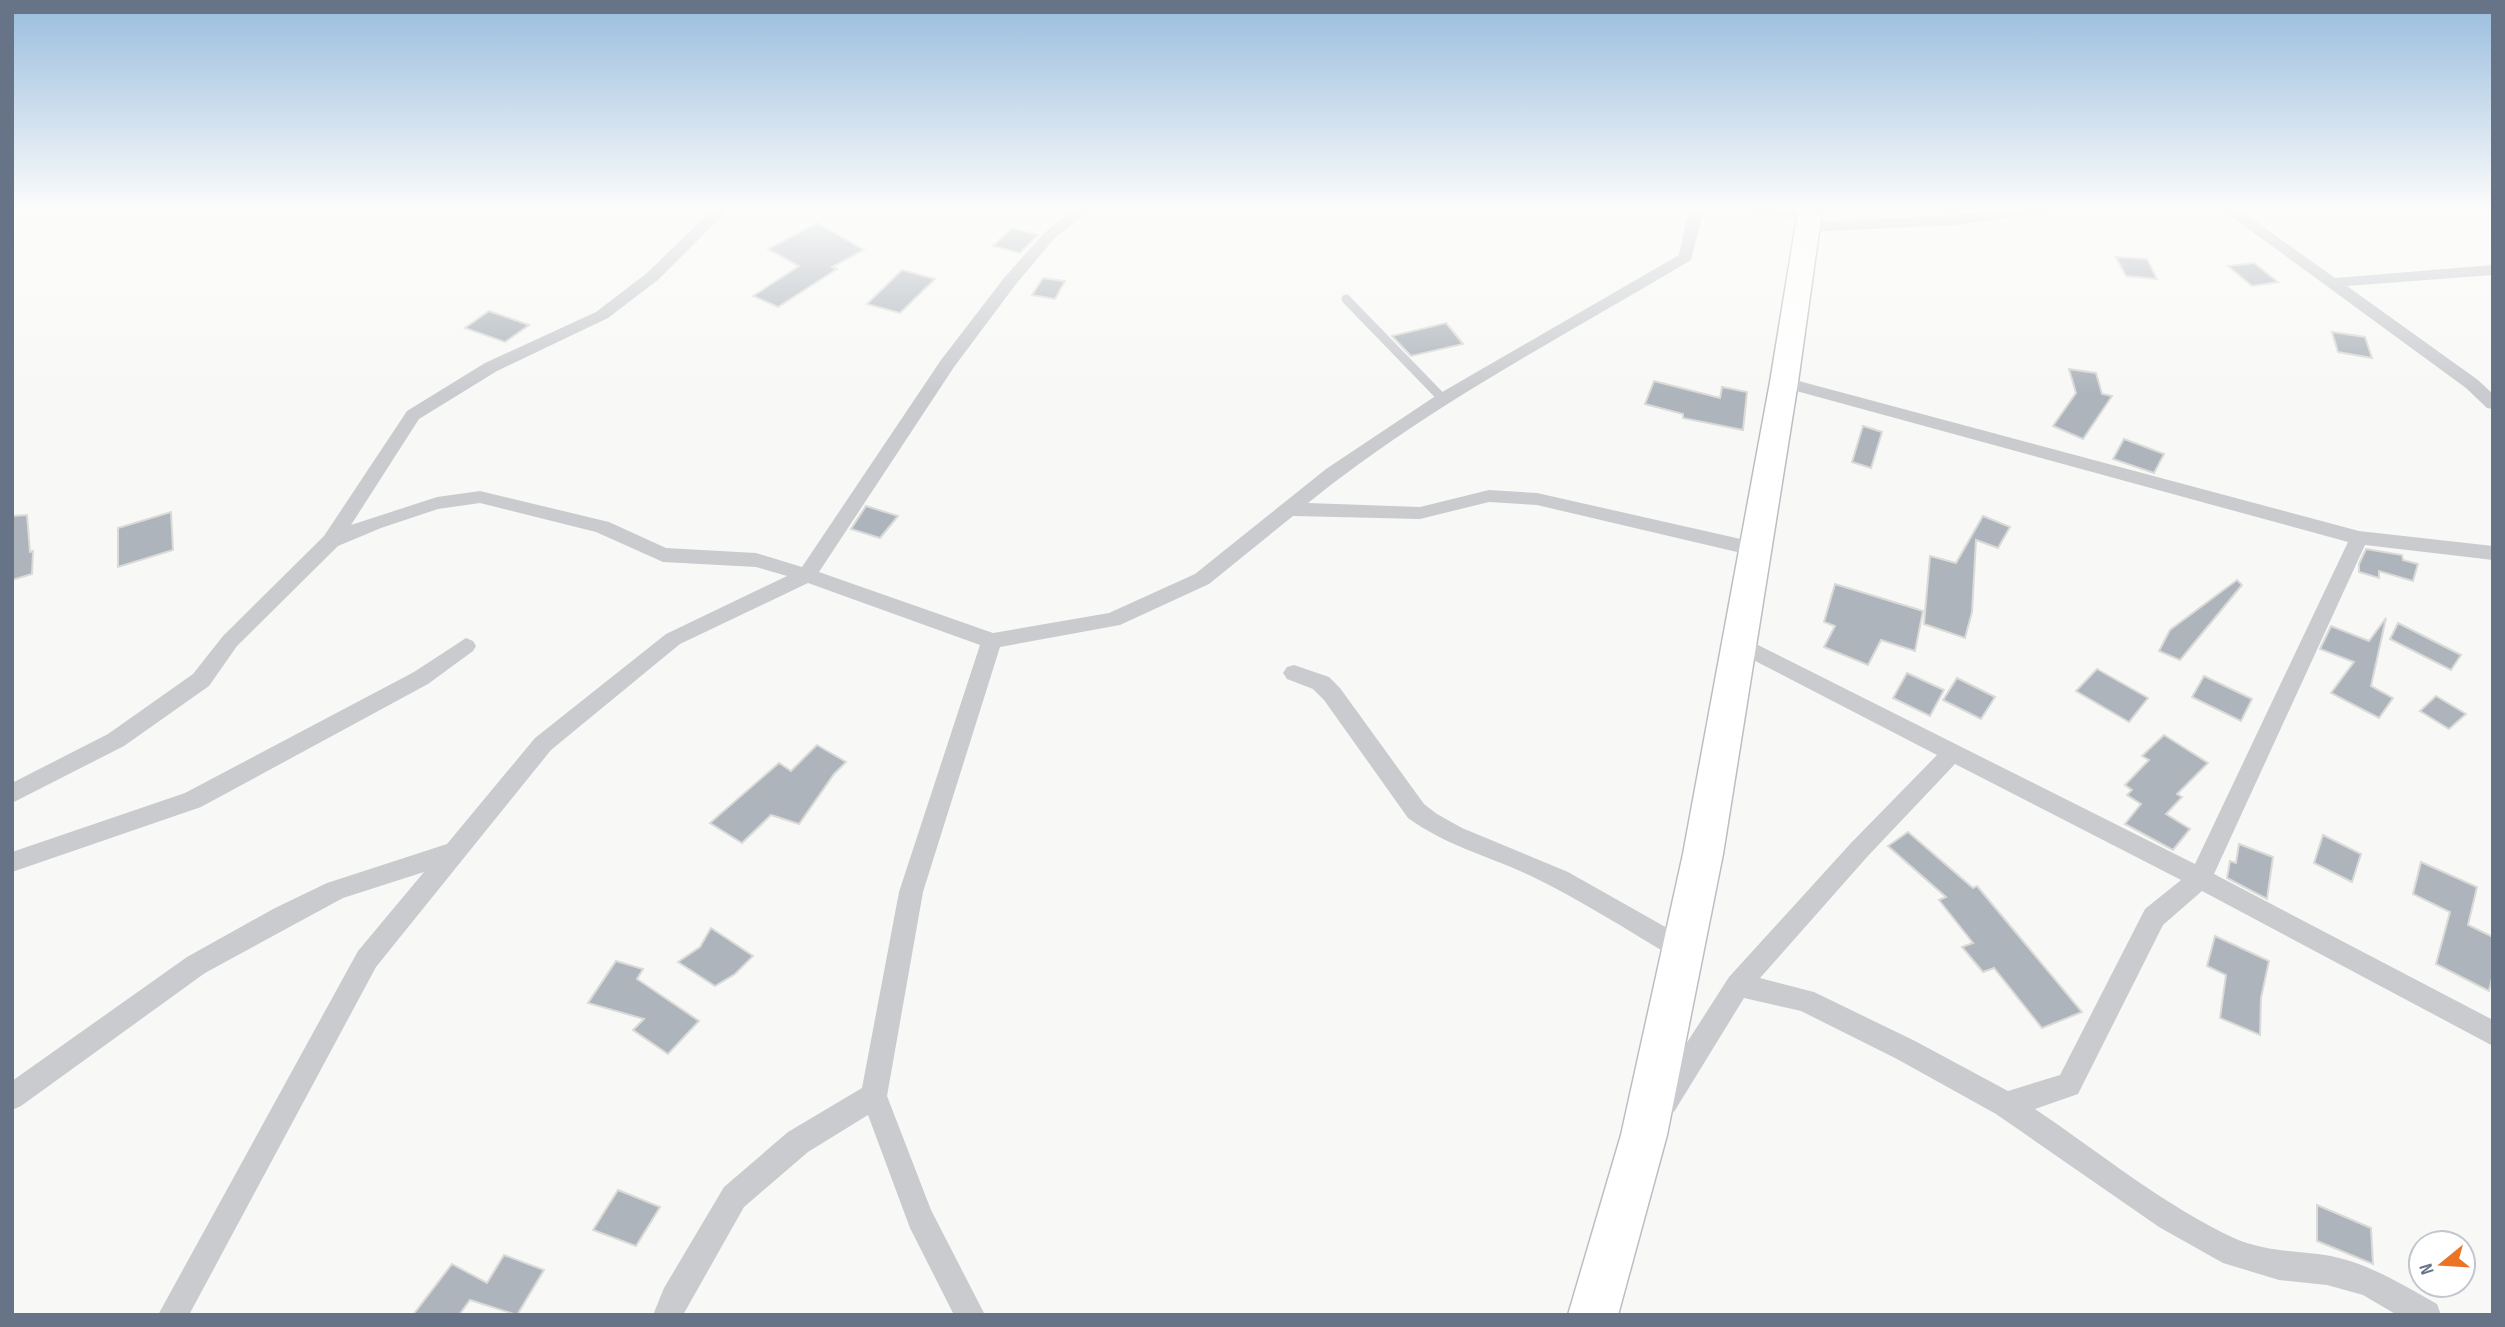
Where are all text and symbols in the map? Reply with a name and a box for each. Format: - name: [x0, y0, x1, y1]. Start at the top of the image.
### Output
- north arrow: [2407, 1229, 2477, 1299]
- text: N: [2415, 1260, 2440, 1277]

